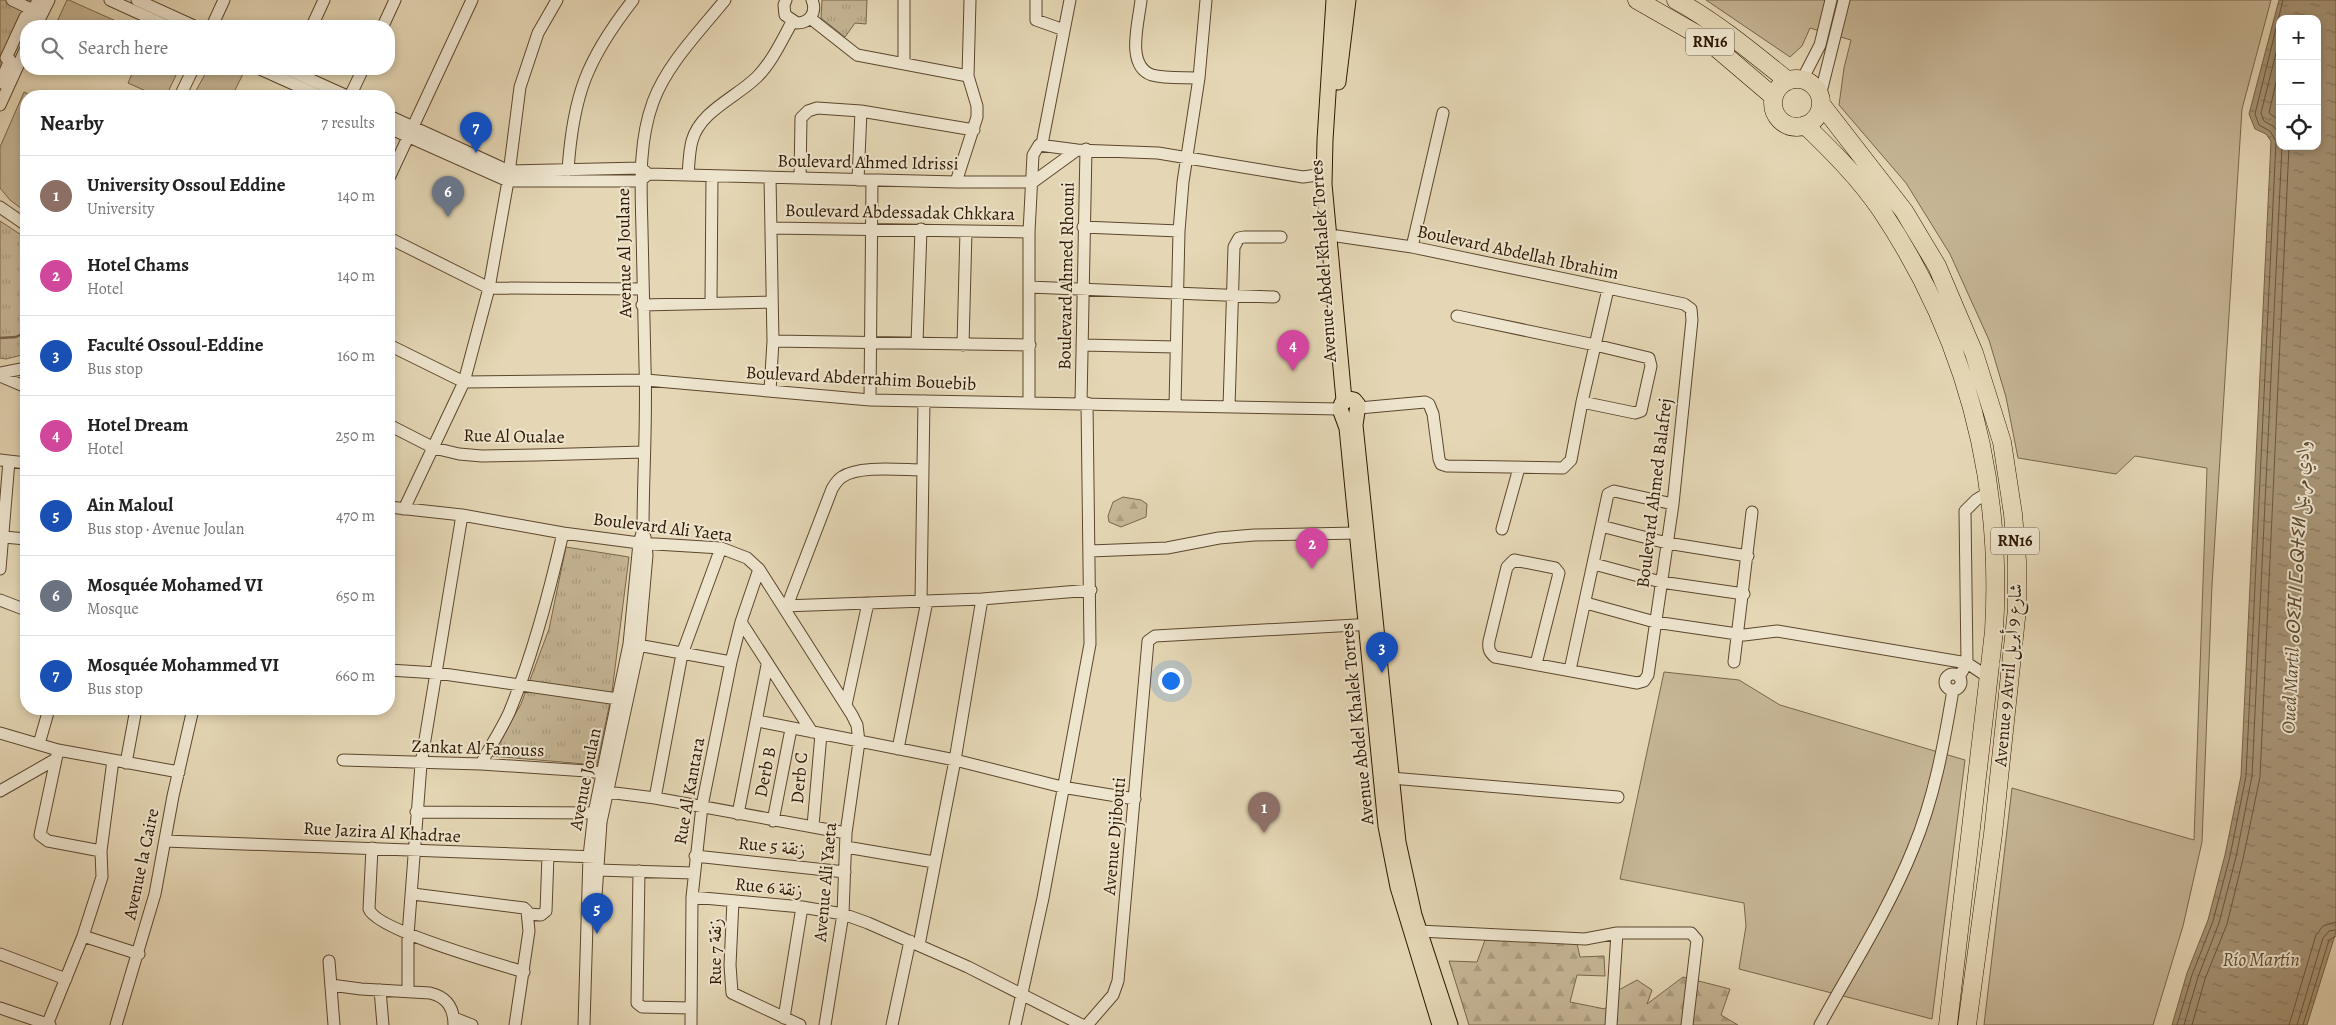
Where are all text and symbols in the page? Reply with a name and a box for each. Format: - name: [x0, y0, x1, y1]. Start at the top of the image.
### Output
- map controls: [2276, 15, 2321, 150]
- button: +: [2276, 15, 2321, 60]
- search box: [20, 20, 395, 75]
- road number: RN16: [1686, 28, 1734, 56]
- icon: search: [38, 34, 66, 62]
- text: Search here: [78, 35, 168, 61]
- button: −: [2276, 60, 2321, 105]
- button: locate: [2276, 105, 2321, 150]
- text: Nearby: [40, 109, 103, 137]
- text: 7 results: [321, 112, 375, 134]
- pin: 7: [460, 112, 492, 153]
- street label: Boulevard Ahmed Idrissi: [777, 148, 959, 176]
- street label: Avenue Abdel Khalek Torres: [1304, 159, 1342, 364]
- text: University Ossoul Eddine: [87, 172, 286, 198]
- pin: 6: [432, 176, 464, 217]
- street label: Boulevard Ahmed Rhouni: [1052, 182, 1080, 370]
- text: 1: [53, 185, 59, 207]
- text: 140 m: [337, 185, 375, 207]
- street label: Avenue Al Joulane: [611, 188, 637, 319]
- text: University: [87, 198, 154, 220]
- street label: Boulevard Abdessadak Chkkara: [785, 198, 1016, 226]
- street label: Boulevard Abdellah Ibrahim: [1415, 219, 1621, 285]
- text: Hotel Chams: [87, 252, 189, 278]
- text: 2: [52, 265, 60, 287]
- text: 140 m: [337, 265, 375, 287]
- text: Hotel: [87, 278, 123, 300]
- pin: 4: [1277, 330, 1309, 371]
- text: Faculté Ossoul-Eddine: [87, 332, 264, 358]
- text: 3: [53, 345, 59, 367]
- text: 160 m: [337, 345, 375, 367]
- text: Bus stop: [87, 358, 143, 380]
- street label: Boulevard Abderrahim Bouebib: [745, 360, 977, 396]
- street label: Boulevard Ahmed Balafrej: [1630, 397, 1678, 589]
- text: Hotel Dream: [87, 412, 189, 438]
- street label: Rue Al Oualae: [463, 423, 565, 449]
- text: 4: [52, 425, 60, 447]
- text: 250 m: [336, 425, 375, 447]
- text: Hotel: [87, 438, 123, 460]
- water label: Oued Martil ⴰⵙⵉⴼ ⵏ ⵎⴰⵕⵜⵉⵍ وادي مرتيل: [2275, 440, 2319, 734]
- text: Ain Maloul: [87, 492, 173, 518]
- text: 5: [53, 505, 59, 527]
- text: 470 m: [336, 505, 375, 527]
- street label: Boulevard Ali Yaeta: [592, 507, 735, 548]
- text: Bus stop · Avenue Joulan: [87, 518, 245, 540]
- pin: 2: [1296, 528, 1328, 569]
- road number: RN16: [1991, 528, 2039, 554]
- text: Mosquée Mohamed VI: [87, 572, 263, 598]
- street label: Avenue 9 Avril شارع 9 أبريل: [1987, 582, 2031, 769]
- text: 6: [52, 585, 60, 607]
- text: 650 m: [336, 585, 375, 607]
- text: Mosque: [87, 598, 139, 620]
- street label: Avenue Abdel Khalek Torres: [1334, 622, 1380, 827]
- pin: 3: [1366, 632, 1398, 673]
- text: Mosquée Mohammed VI: [87, 652, 279, 678]
- text: 7: [53, 665, 59, 687]
- text: 660 m: [335, 665, 375, 687]
- your location: [1158, 668, 1184, 694]
- text: Bus stop: [87, 678, 143, 700]
- street label: Avenue Joulan: [563, 726, 607, 833]
- street label: Zankat Al Fanouss: [411, 734, 545, 762]
- street label: Rue Al Kantara: [668, 735, 710, 847]
- street label: Derb B: [748, 745, 782, 799]
- street label: Derb C: [785, 751, 813, 805]
- street label: Avenue Djibouti: [1097, 776, 1131, 897]
- pin: 1: [1248, 792, 1280, 833]
- street label: Avenue la Caire: [117, 806, 164, 923]
- street label: Rue Jazira Al Khadrae: [303, 816, 461, 848]
- street label: Avenue Ali Yaeta: [808, 821, 842, 944]
- street label: Rue 5 زنقة: [737, 831, 807, 861]
- street label: Rue 6 زنقة: [734, 872, 804, 902]
- pin: 5: [581, 893, 613, 934]
- street label: Rue 7 زنقة: [703, 918, 727, 986]
- water label: Río Martín: [2222, 947, 2300, 973]

